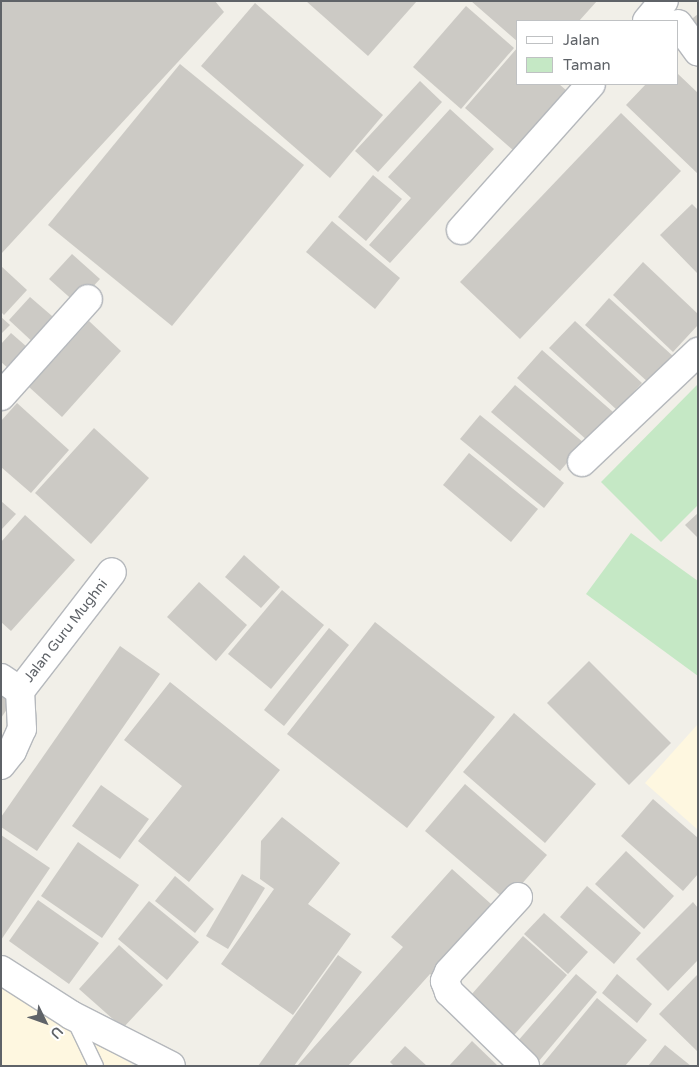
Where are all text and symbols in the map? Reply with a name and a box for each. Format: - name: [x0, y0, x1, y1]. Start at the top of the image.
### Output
- legend: [516, 20, 679, 85]
- text: Jalan: [563, 31, 600, 49]
- text: Taman: [563, 56, 611, 74]
- street label: Jalan Guru Mughni: [21, 576, 111, 686]
- north arrow: [20, 997, 70, 1047]
- text: U: [47, 1023, 66, 1042]

